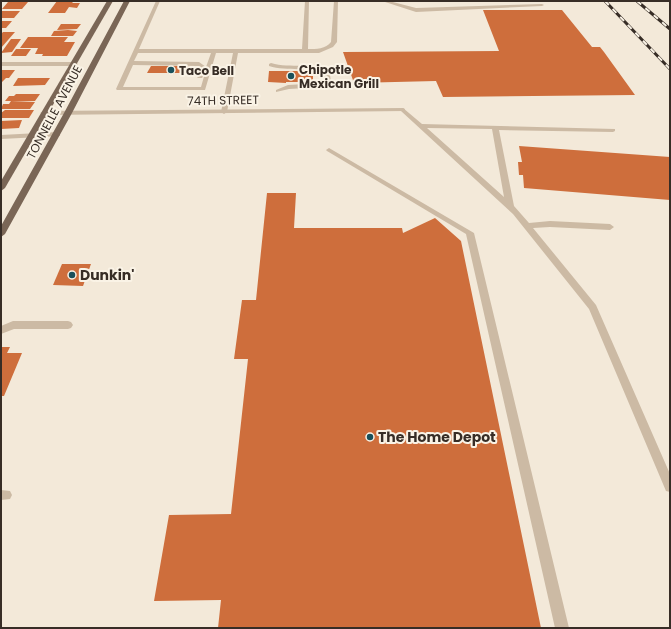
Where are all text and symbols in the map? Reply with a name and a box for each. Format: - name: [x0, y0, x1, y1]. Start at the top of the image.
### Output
- place label: Chipotle Mexican Grill: [299, 61, 379, 92]
- street label: TONNELLE AVENUE: [22, 62, 86, 162]
- place label: Taco Bell: [179, 62, 234, 79]
- marker: Taco Bell: [166, 65, 176, 75]
- marker: Chipotle Mexican Grill: [286, 71, 296, 81]
- street label: 74TH STREET: [187, 91, 260, 109]
- place label: Dunkin': [80, 265, 134, 285]
- marker: Dunkin': [67, 270, 77, 280]
- place label: The Home Depot: [378, 427, 496, 447]
- marker: The Home Depot: [365, 432, 375, 442]

